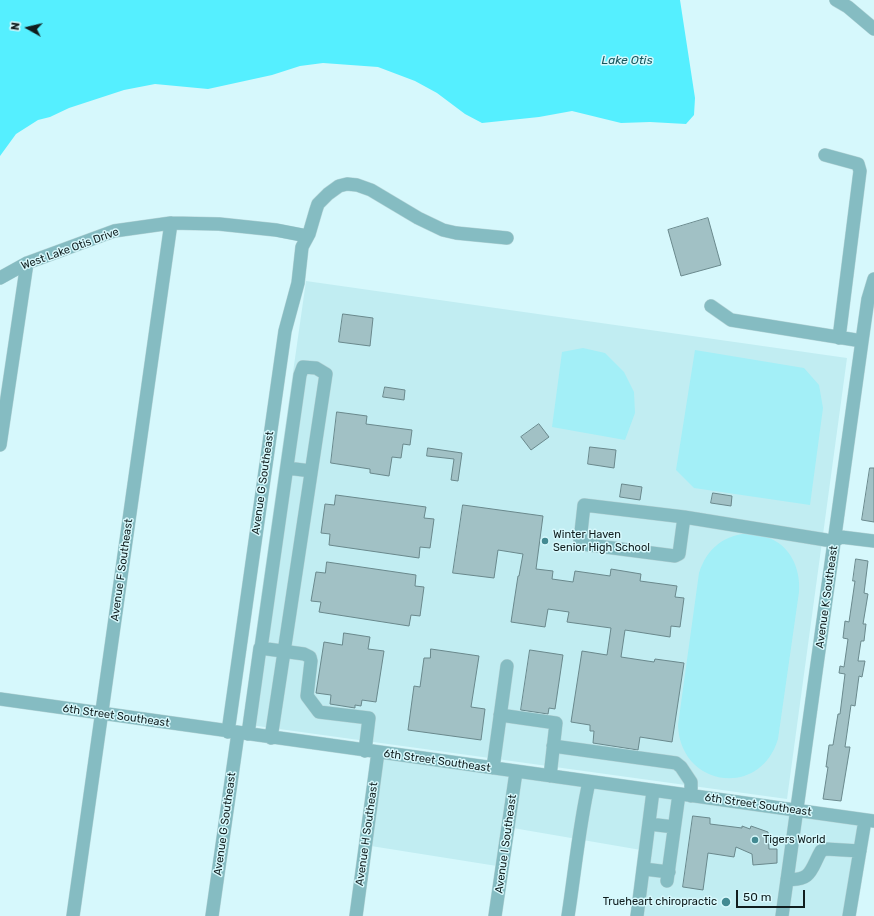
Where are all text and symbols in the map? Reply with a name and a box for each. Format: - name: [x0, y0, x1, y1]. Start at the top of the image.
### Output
- north arrow: [8, 8, 48, 48]
- text: N: [9, 21, 23, 31]
- water label: Lake Otis: [601, 54, 653, 68]
- street label: West Lake Otis Drive: [19, 225, 121, 273]
- street label: Avenue G Southeast: [249, 430, 277, 536]
- street label: Avenue F Southeast: [108, 518, 136, 622]
- place label: Winter Haven Senior High School: [553, 528, 650, 554]
- marker: Winter Haven Senior High School: [540, 536, 550, 546]
- street label: Avenue K Southeast: [813, 545, 841, 649]
- street label: 6th Street Southeast: [62, 702, 170, 730]
- street label: 6th Street Southeast: [383, 747, 491, 775]
- street label: Avenue G Southeast: [211, 771, 239, 877]
- street label: Avenue H Southeast: [353, 781, 381, 887]
- street label: 6th Street Southeast: [704, 791, 812, 819]
- street label: Avenue I Southeast: [493, 794, 519, 894]
- place label: Tigers World: [763, 833, 826, 847]
- marker: Tigers World: [750, 835, 760, 845]
- scale bar: [738, 882, 807, 908]
- text: 50 m: [743, 890, 771, 904]
- place label: Trueheart chiropractic: [603, 895, 717, 909]
- marker: Trueheart chiropractic: [720, 896, 732, 908]

